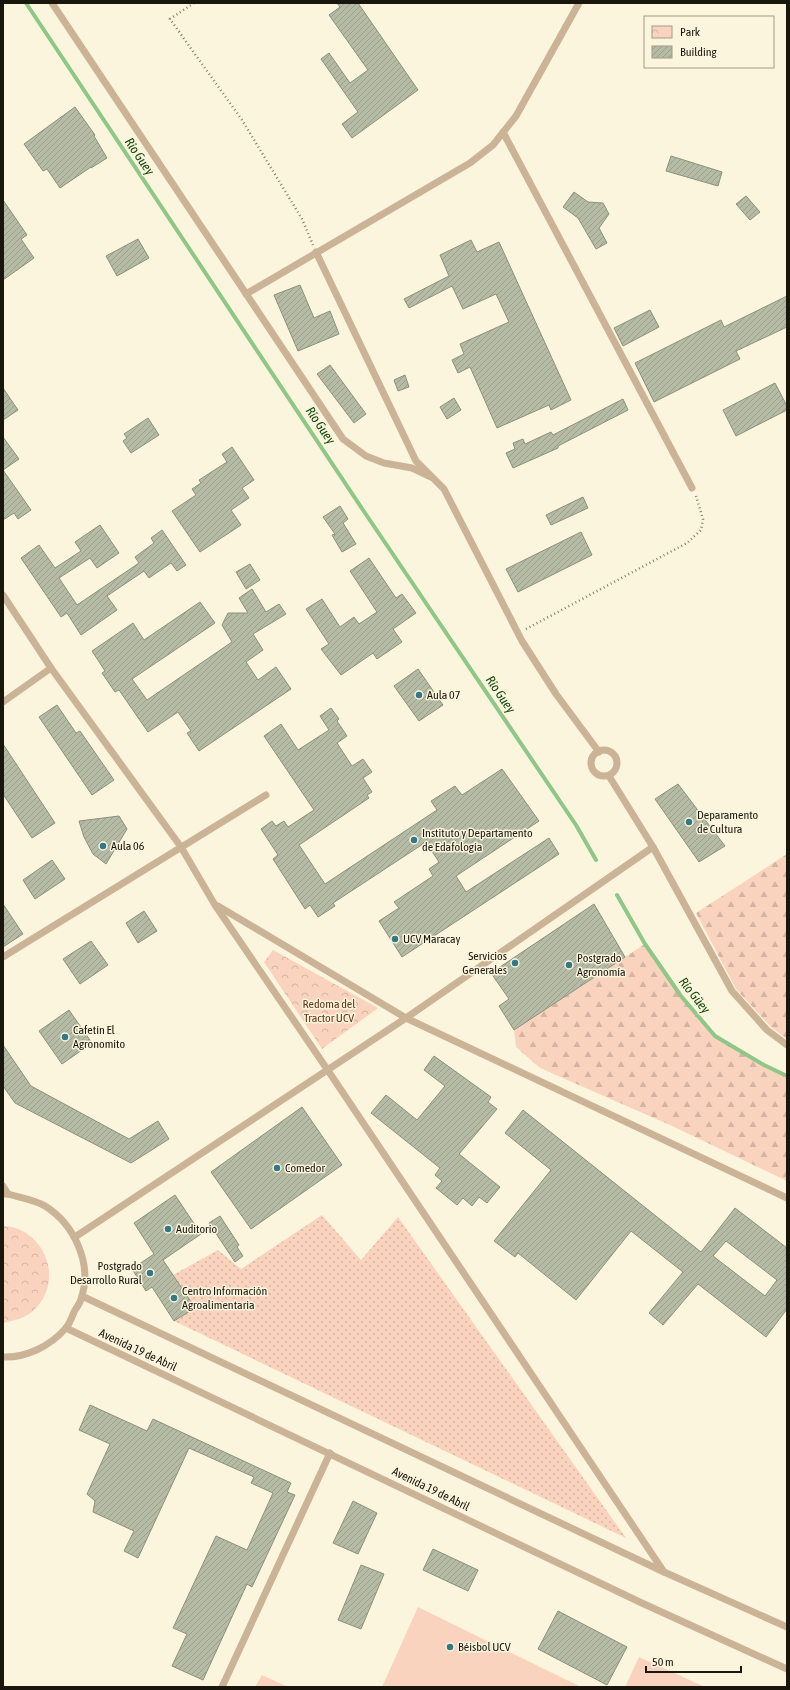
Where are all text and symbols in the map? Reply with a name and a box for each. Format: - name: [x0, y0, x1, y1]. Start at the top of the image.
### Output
- legend: [644, 16, 774, 68]
- text: Park: [680, 25, 701, 39]
- text: Building: [680, 45, 718, 59]
- water label: Río Guey: [122, 135, 158, 178]
- water label: Río Guey: [303, 404, 339, 447]
- water label: Río Guey: [483, 673, 519, 716]
- place label: Aula 07: [427, 688, 461, 702]
- marker: Aula 07: [414, 690, 424, 700]
- place label: Deparamento de Cultura: [697, 808, 759, 836]
- marker: Deparamento de Cultura: [684, 817, 694, 827]
- place label: Instituto y Departamento de Edafología: [422, 826, 533, 854]
- marker: Instituto y Departamento de Edafología: [409, 835, 419, 845]
- place label: Aula 06: [111, 839, 145, 853]
- marker: Aula 06: [98, 841, 108, 851]
- place label: UCV Maracay: [403, 932, 461, 946]
- marker: UCV Maracay: [390, 934, 400, 944]
- place label: Servicios Generales: [462, 949, 507, 977]
- place label: Postgrado Agronomía: [577, 951, 626, 979]
- marker: Servicios Generales: [510, 958, 520, 968]
- marker: Postgrado Agronomía: [564, 960, 574, 970]
- water label: Río Güey: [676, 974, 714, 1017]
- park label: Redoma del Tractor UCV: [303, 997, 356, 1025]
- place label: Cafetín El Agronomito: [73, 1023, 125, 1051]
- marker: Cafetín El Agronomito: [60, 1032, 70, 1042]
- place label: Comedor: [285, 1161, 325, 1175]
- marker: Comedor: [272, 1163, 282, 1173]
- place label: Auditorio: [176, 1222, 217, 1236]
- marker: Auditorio: [163, 1224, 173, 1234]
- place label: Postgrado Desarrollo Rural: [70, 1259, 143, 1287]
- marker: Postgrado Desarrollo Rural: [145, 1268, 155, 1278]
- place label: Centro Información Agroalimentaria: [182, 1284, 267, 1312]
- marker: Centro Información Agroalimentaria: [169, 1293, 179, 1303]
- street label: Avenida 19 de Abril: [97, 1326, 180, 1375]
- street label: Avenida 19 de Abril: [390, 1464, 473, 1514]
- place label: Béisbol UCV: [458, 1640, 511, 1654]
- marker: Béisbol UCV: [445, 1642, 455, 1652]
- scale bar: [646, 1648, 741, 1674]
- text: 50 m: [652, 1655, 674, 1669]

